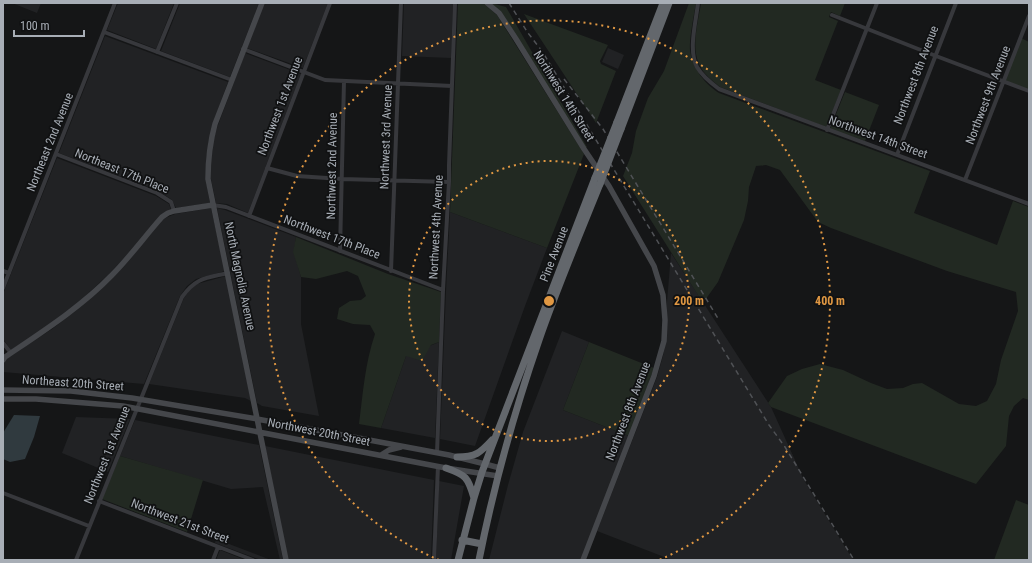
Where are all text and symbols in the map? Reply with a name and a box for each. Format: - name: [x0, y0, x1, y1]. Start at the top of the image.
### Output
- scale bar: [14, 12, 84, 38]
- text: 100 m: [20, 19, 50, 33]
- street label: Northwest 8th Avenue: [891, 23, 941, 126]
- street label: Northwest 9th Avenue: [963, 43, 1013, 146]
- street label: Northwest 14th Street: [530, 48, 598, 144]
- street label: Northwest 1st Avenue: [255, 55, 305, 157]
- street label: Northwest 3rd Avenue: [377, 84, 395, 190]
- street label: Northeast 2nd Avenue: [24, 90, 76, 193]
- street label: Northwest 2nd Avenue: [324, 112, 340, 220]
- street label: Northwest 14th Street: [827, 113, 930, 162]
- street label: Northeast 17th Place: [73, 146, 171, 196]
- street label: Northwest 4th Avenue: [426, 174, 446, 280]
- street label: Northwest 17th Place: [282, 212, 383, 262]
- street label: North Magnolia Avenue: [222, 220, 258, 332]
- street label: Pine Avenue: [537, 224, 571, 284]
- centre of rings: [542, 294, 556, 308]
- text: 200 m: [674, 294, 704, 308]
- text: 400 m: [815, 294, 845, 308]
- street label: Northwest 8th Avenue: [603, 359, 653, 462]
- street label: Northeast 20th Street: [22, 372, 125, 394]
- street label: Northwest 1st Avenue: [81, 404, 133, 506]
- street label: Northwest 20th Street: [267, 415, 372, 449]
- street label: Northwest 21st Street: [129, 496, 231, 546]

